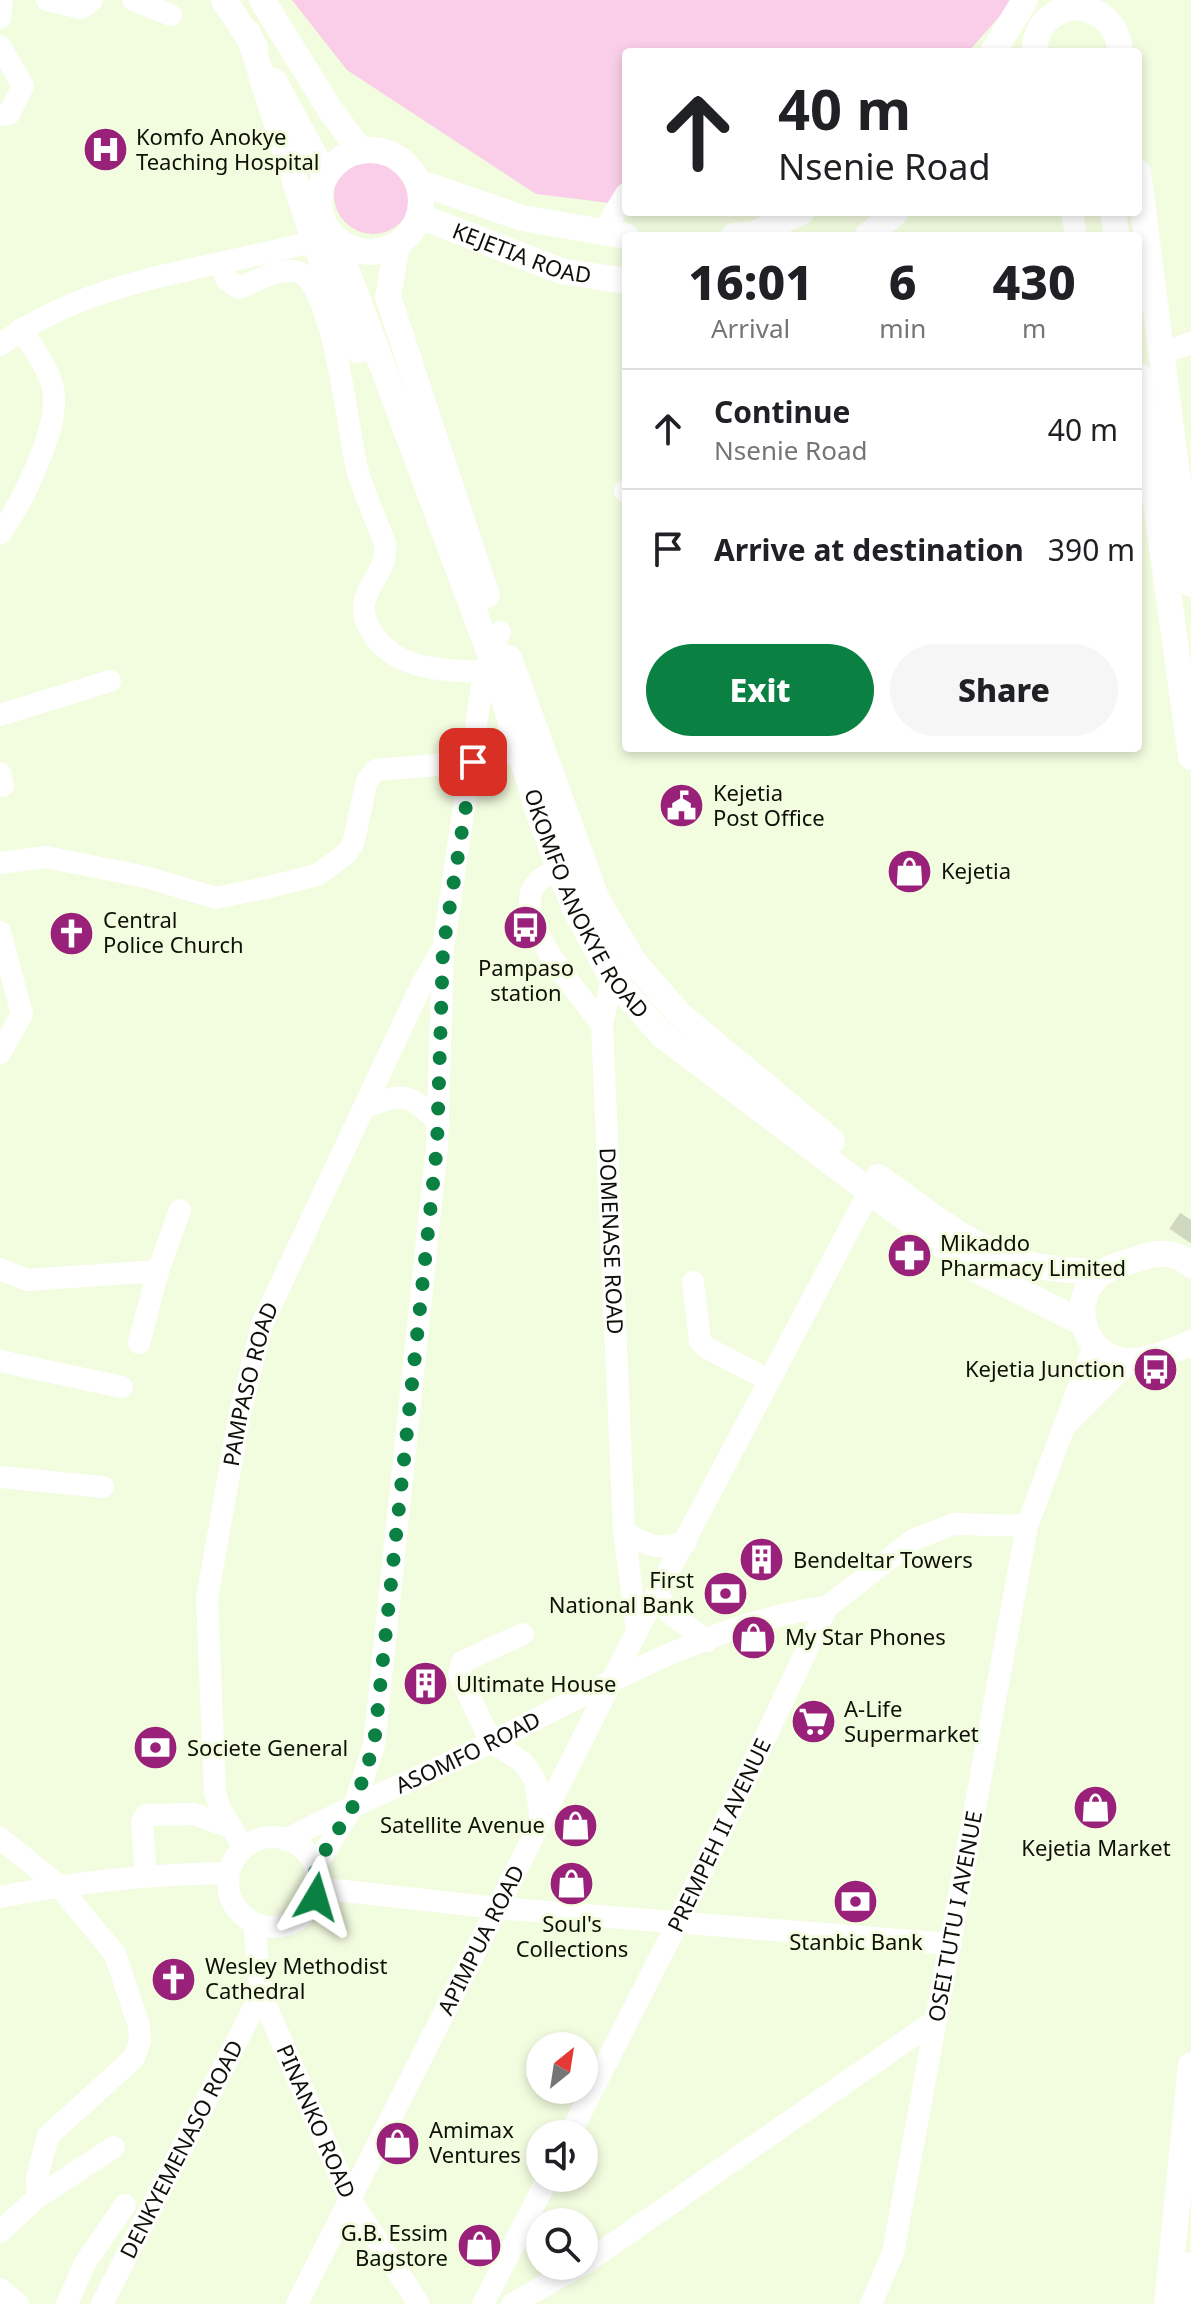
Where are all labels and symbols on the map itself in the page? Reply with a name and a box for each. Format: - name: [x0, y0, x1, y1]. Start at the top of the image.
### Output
- place label: Komfo Anokye Teaching Hospital: [136, 121, 319, 176]
- hospital icon: Komfo Anokye Teaching Hospital: [81, 126, 129, 174]
- street label: KEJETIA ROAD: [449, 215, 594, 289]
- pin: [439, 728, 507, 796]
- place label: Kejetia Post Office: [713, 777, 825, 832]
- public building icon: Kejetia Post Office: [658, 782, 706, 830]
- street label: OKOMFO ANOKYE ROAD: [518, 785, 656, 1024]
- shop icon: Kejetia: [886, 847, 934, 895]
- place label: Kejetia: [941, 855, 1011, 885]
- bus stop icon: Pampaso station: [502, 903, 550, 951]
- place label: Central Police Church: [103, 904, 244, 959]
- church icon: Central Police Church: [48, 909, 96, 957]
- place label: Pampaso station: [478, 952, 574, 1007]
- street label: DOMENASE ROAD: [593, 1147, 631, 1335]
- place label: Mikaddo Pharmacy Limited: [940, 1227, 1126, 1282]
- pharmacy icon: Mikaddo Pharmacy Limited: [885, 1232, 933, 1280]
- street label: PAMPASO ROAD: [215, 1297, 284, 1468]
- bus stop icon: Kejetia Junction: [1132, 1345, 1180, 1393]
- place label: Kejetia Junction: [965, 1353, 1125, 1383]
- building icon: Bendeltar Towers: [738, 1536, 786, 1584]
- place label: Bendeltar Towers: [793, 1544, 973, 1574]
- place label: First National Bank: [549, 1564, 694, 1619]
- bank icon: First National Bank: [701, 1569, 749, 1617]
- shop icon: My Star Phones: [730, 1613, 778, 1661]
- place label: My Star Phones: [785, 1621, 946, 1651]
- building icon: Ultimate House: [401, 1660, 449, 1708]
- place label: Ultimate House: [456, 1668, 617, 1698]
- place label: A-Life Supermarket: [844, 1693, 979, 1748]
- supermarket icon: A-Life Supermarket: [789, 1698, 837, 1746]
- street label: ASOMFO ROAD: [390, 1703, 545, 1800]
- bank icon: Societe General: [132, 1724, 180, 1772]
- place label: Societe General: [187, 1732, 348, 1762]
- street label: PREMPEH II AVENUE: [659, 1733, 777, 1937]
- shop icon: Kejetia Market: [1072, 1783, 1120, 1831]
- shop icon: Satellite Avenue: [552, 1801, 600, 1849]
- street label: OSEI TUTU I AVENUE: [920, 1808, 988, 2024]
- place label: Satellite Avenue: [380, 1809, 545, 1839]
- place label: Kejetia Market: [1021, 1832, 1171, 1862]
- position arrow: [274, 1855, 358, 1939]
- street label: APIMPUA ROAD: [430, 1859, 531, 2019]
- shop icon: Soul's Collections: [548, 1859, 596, 1907]
- bank icon: Stanbic Bank: [832, 1877, 880, 1925]
- place label: Soul's Collections: [516, 1908, 628, 1963]
- place label: Stanbic Bank: [789, 1926, 923, 1956]
- place label: Wesley Methodist Cathedral: [205, 1950, 388, 2005]
- church icon: Wesley Methodist Cathedral: [150, 1955, 198, 2003]
- north arrow: [526, 2032, 598, 2104]
- street label: DENKYEMENASO ROAD: [112, 2034, 249, 2263]
- street label: PINANKO ROAD: [271, 2039, 364, 2202]
- place label: Amimax Ventures: [429, 2114, 521, 2169]
- shop icon: Amimax Ventures: [374, 2119, 422, 2167]
- place label: G.B. Essim Bagstore: [341, 2217, 448, 2272]
- shop icon: G.B. Essim Bagstore: [455, 2222, 503, 2270]

